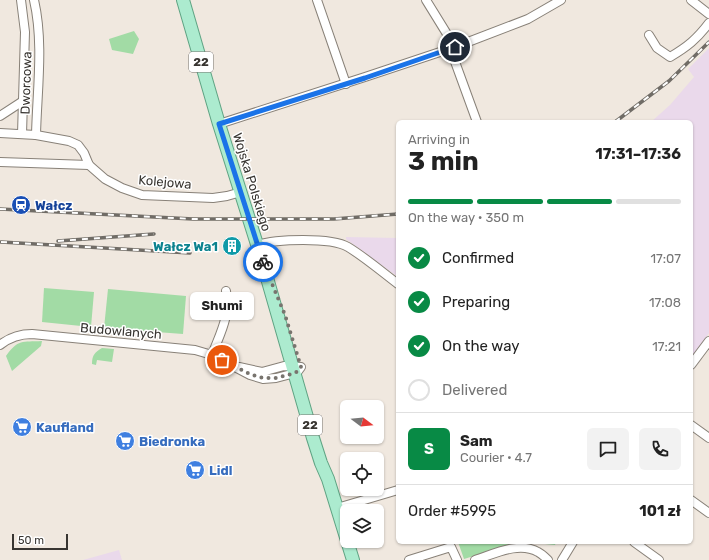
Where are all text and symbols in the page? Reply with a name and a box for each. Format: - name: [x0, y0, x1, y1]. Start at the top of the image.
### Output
- pin: [438, 30, 472, 64]
- icon: home: [444, 36, 466, 58]
- street label: Dworcowa: [17, 51, 35, 115]
- road number: 22: [189, 52, 213, 72]
- street label: Wojska Polskiego: [229, 131, 274, 233]
- text: Arriving in: [408, 132, 470, 147]
- text: 17:31–17:36: [595, 145, 681, 163]
- text: 3 min: [408, 146, 479, 177]
- street label: Kolejowa: [138, 172, 192, 192]
- station icon: Wałcz: [10, 194, 32, 216]
- place label: Wałcz: [35, 198, 73, 213]
- text: On the way · 350 m: [408, 210, 524, 225]
- building icon: Wałcz Wa1: [221, 235, 243, 257]
- place label: Wałcz Wa1: [153, 239, 218, 254]
- courier: [243, 242, 283, 282]
- icon: check: [408, 247, 430, 269]
- text: Confirmed: [442, 249, 514, 267]
- icon: bike: [252, 251, 274, 273]
- text: 17:07: [651, 251, 681, 266]
- icon: check: [408, 291, 430, 313]
- callout: Shumi: [190, 292, 254, 320]
- text: Preparing: [442, 293, 510, 311]
- text: 17:08: [649, 295, 681, 310]
- text: Shumi: [201, 298, 243, 313]
- street label: Budowlanych: [80, 320, 162, 342]
- icon: check: [408, 335, 430, 357]
- text: On the way: [442, 337, 520, 355]
- text: 17:21: [652, 339, 681, 354]
- pin: [205, 343, 239, 377]
- icon: bag: [211, 349, 233, 371]
- text: Delivered: [442, 381, 507, 399]
- north arrow: [340, 400, 384, 444]
- map controls: [340, 400, 384, 548]
- road number: 22: [298, 415, 322, 435]
- supermarket icon: Kaufland: [11, 416, 33, 438]
- place label: Kaufland: [36, 420, 94, 435]
- button: chat: [587, 428, 629, 470]
- button: phone: [639, 428, 681, 470]
- supermarket icon: Biedronka: [114, 430, 136, 452]
- text: Sam: [460, 432, 493, 450]
- place label: Biedronka: [139, 434, 205, 449]
- text: S: [424, 440, 434, 458]
- text: Courier · 4.7: [460, 450, 532, 465]
- button: locate: [340, 452, 384, 496]
- supermarket icon: Lidl: [184, 459, 206, 481]
- place label: Lidl: [209, 463, 232, 478]
- text: Order #5995: [408, 502, 496, 520]
- text: 101 zł: [639, 502, 681, 520]
- button: layers: [340, 504, 384, 548]
- scale bar: [12, 532, 68, 551]
- text: 50 m: [18, 534, 44, 547]

